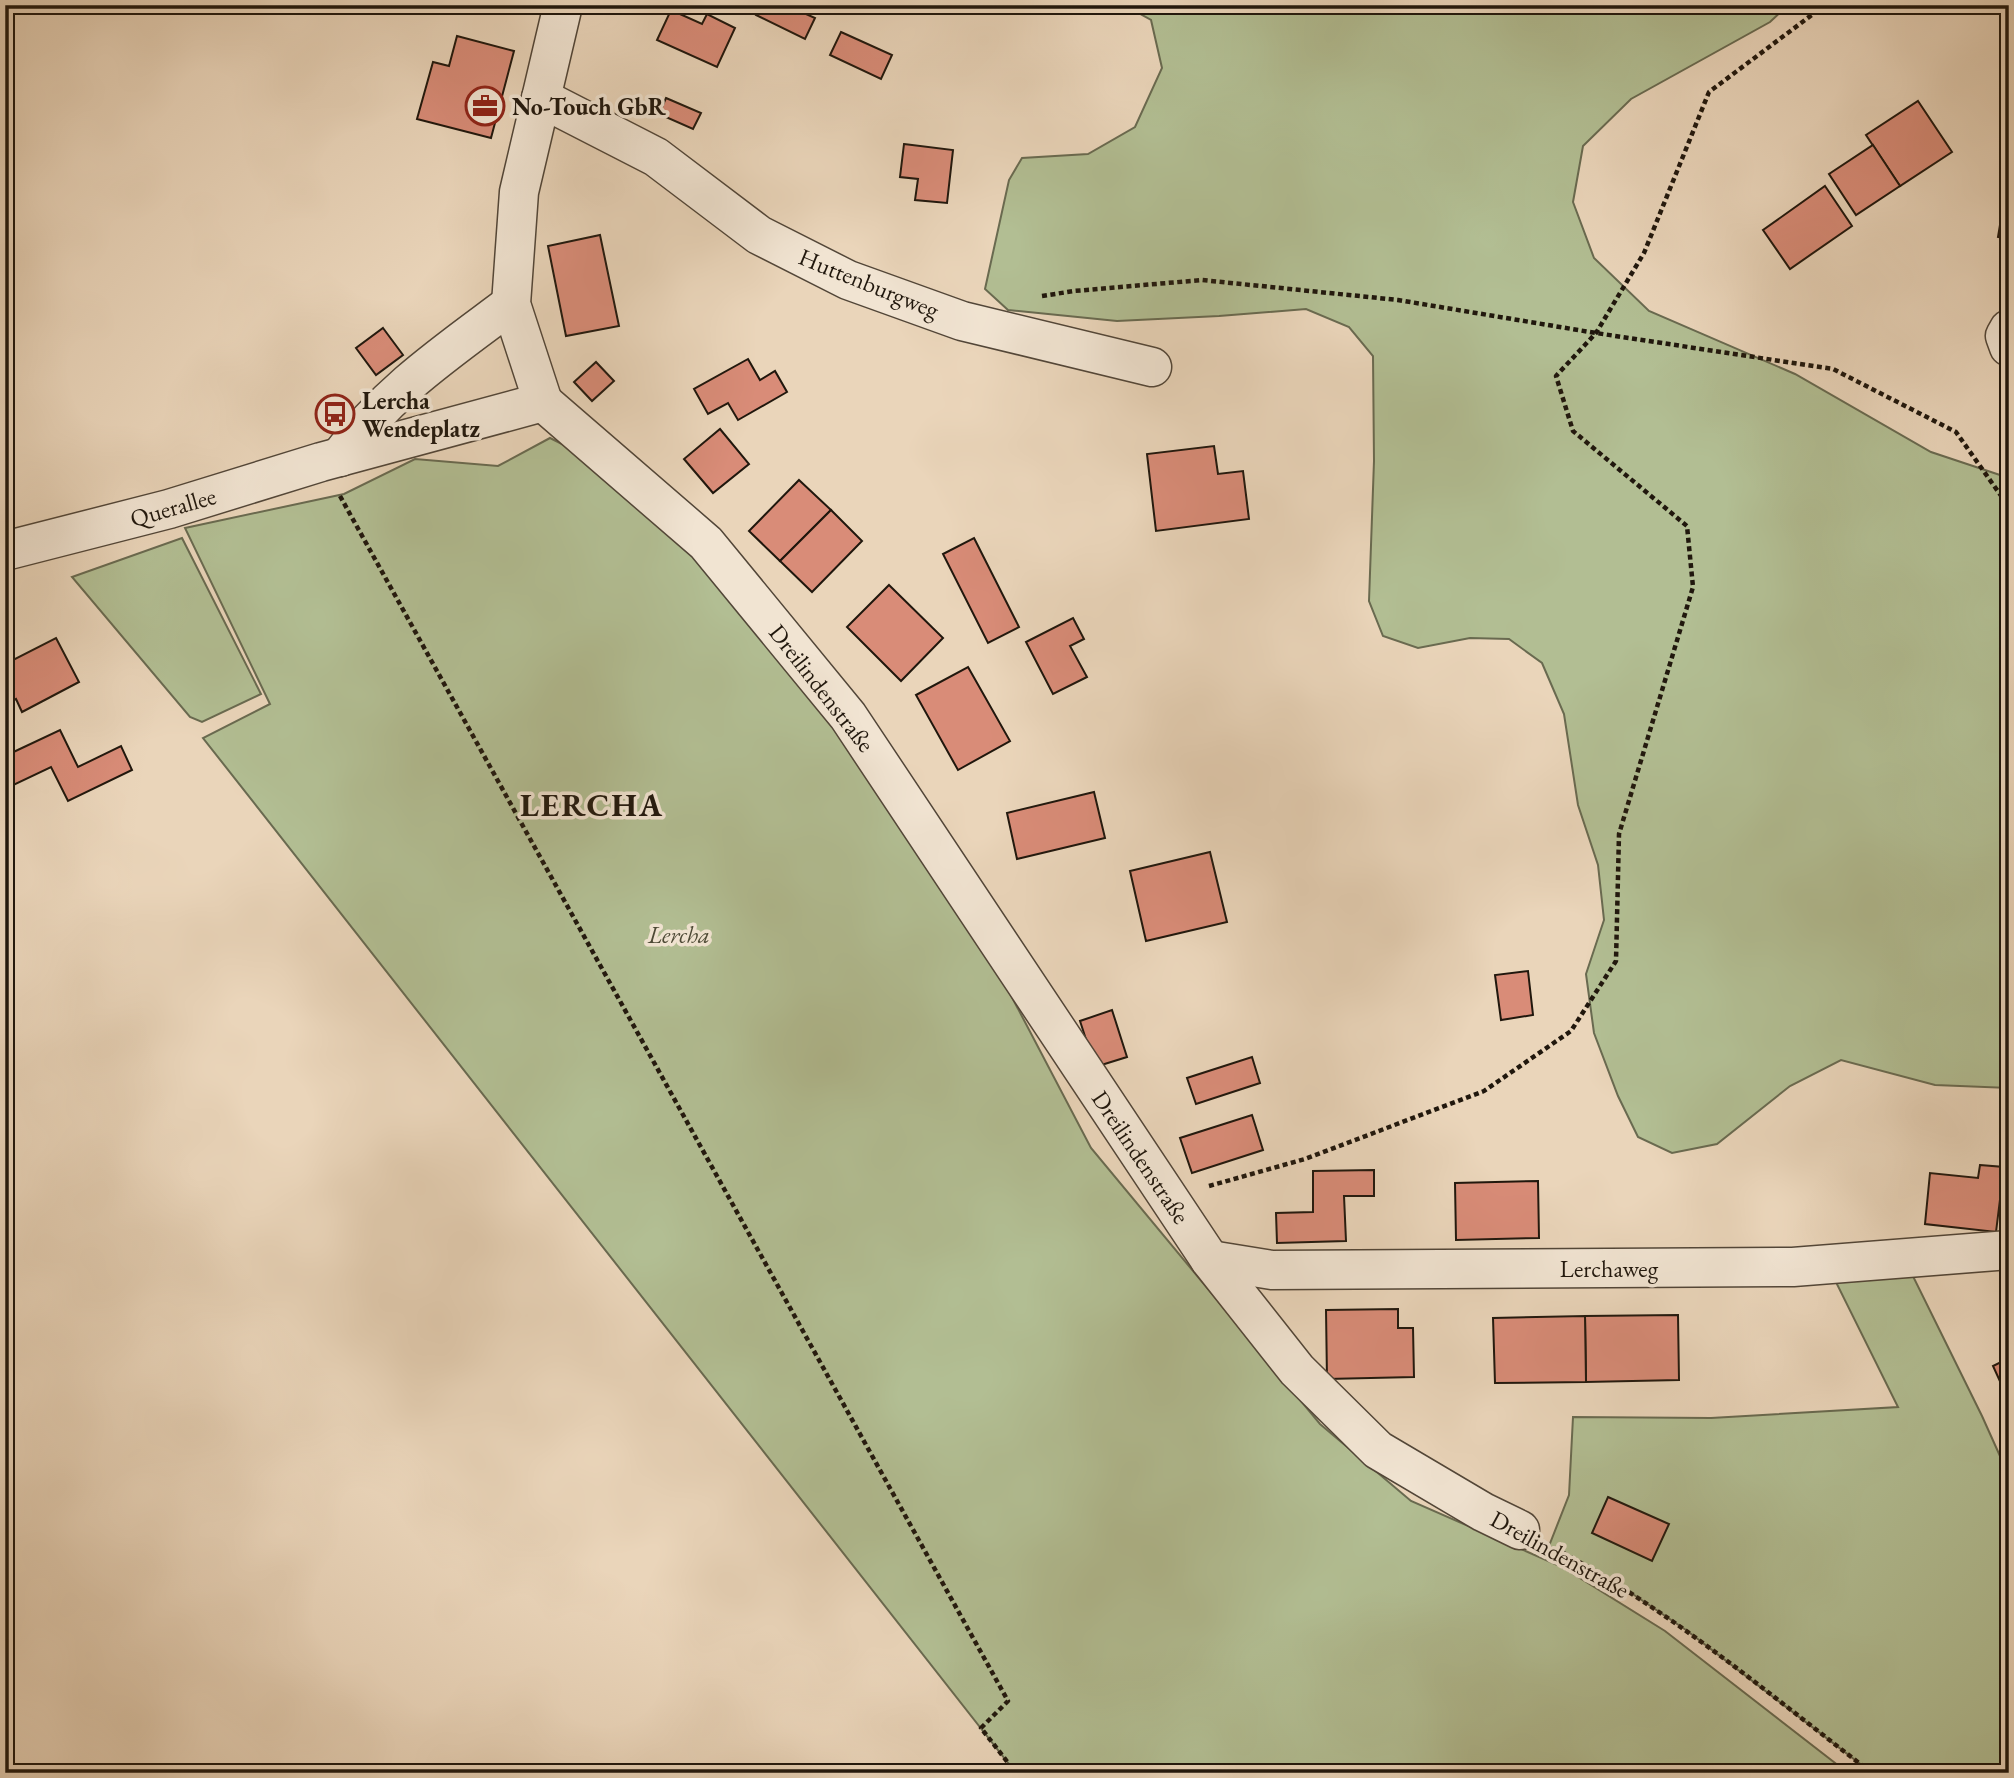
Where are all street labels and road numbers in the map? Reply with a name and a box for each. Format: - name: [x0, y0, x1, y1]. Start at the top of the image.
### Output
- street label: Huttenburgweg: [794, 241, 944, 325]
- street label: Querallee: [126, 480, 220, 534]
- street label: Dreilindenstraße: [762, 618, 882, 758]
- street label: Dreilindenstraße: [1085, 1084, 1197, 1230]
- street label: Lerchaweg: [1560, 1253, 1659, 1284]
- street label: Dreilindenstraße: [1485, 1503, 1635, 1605]

